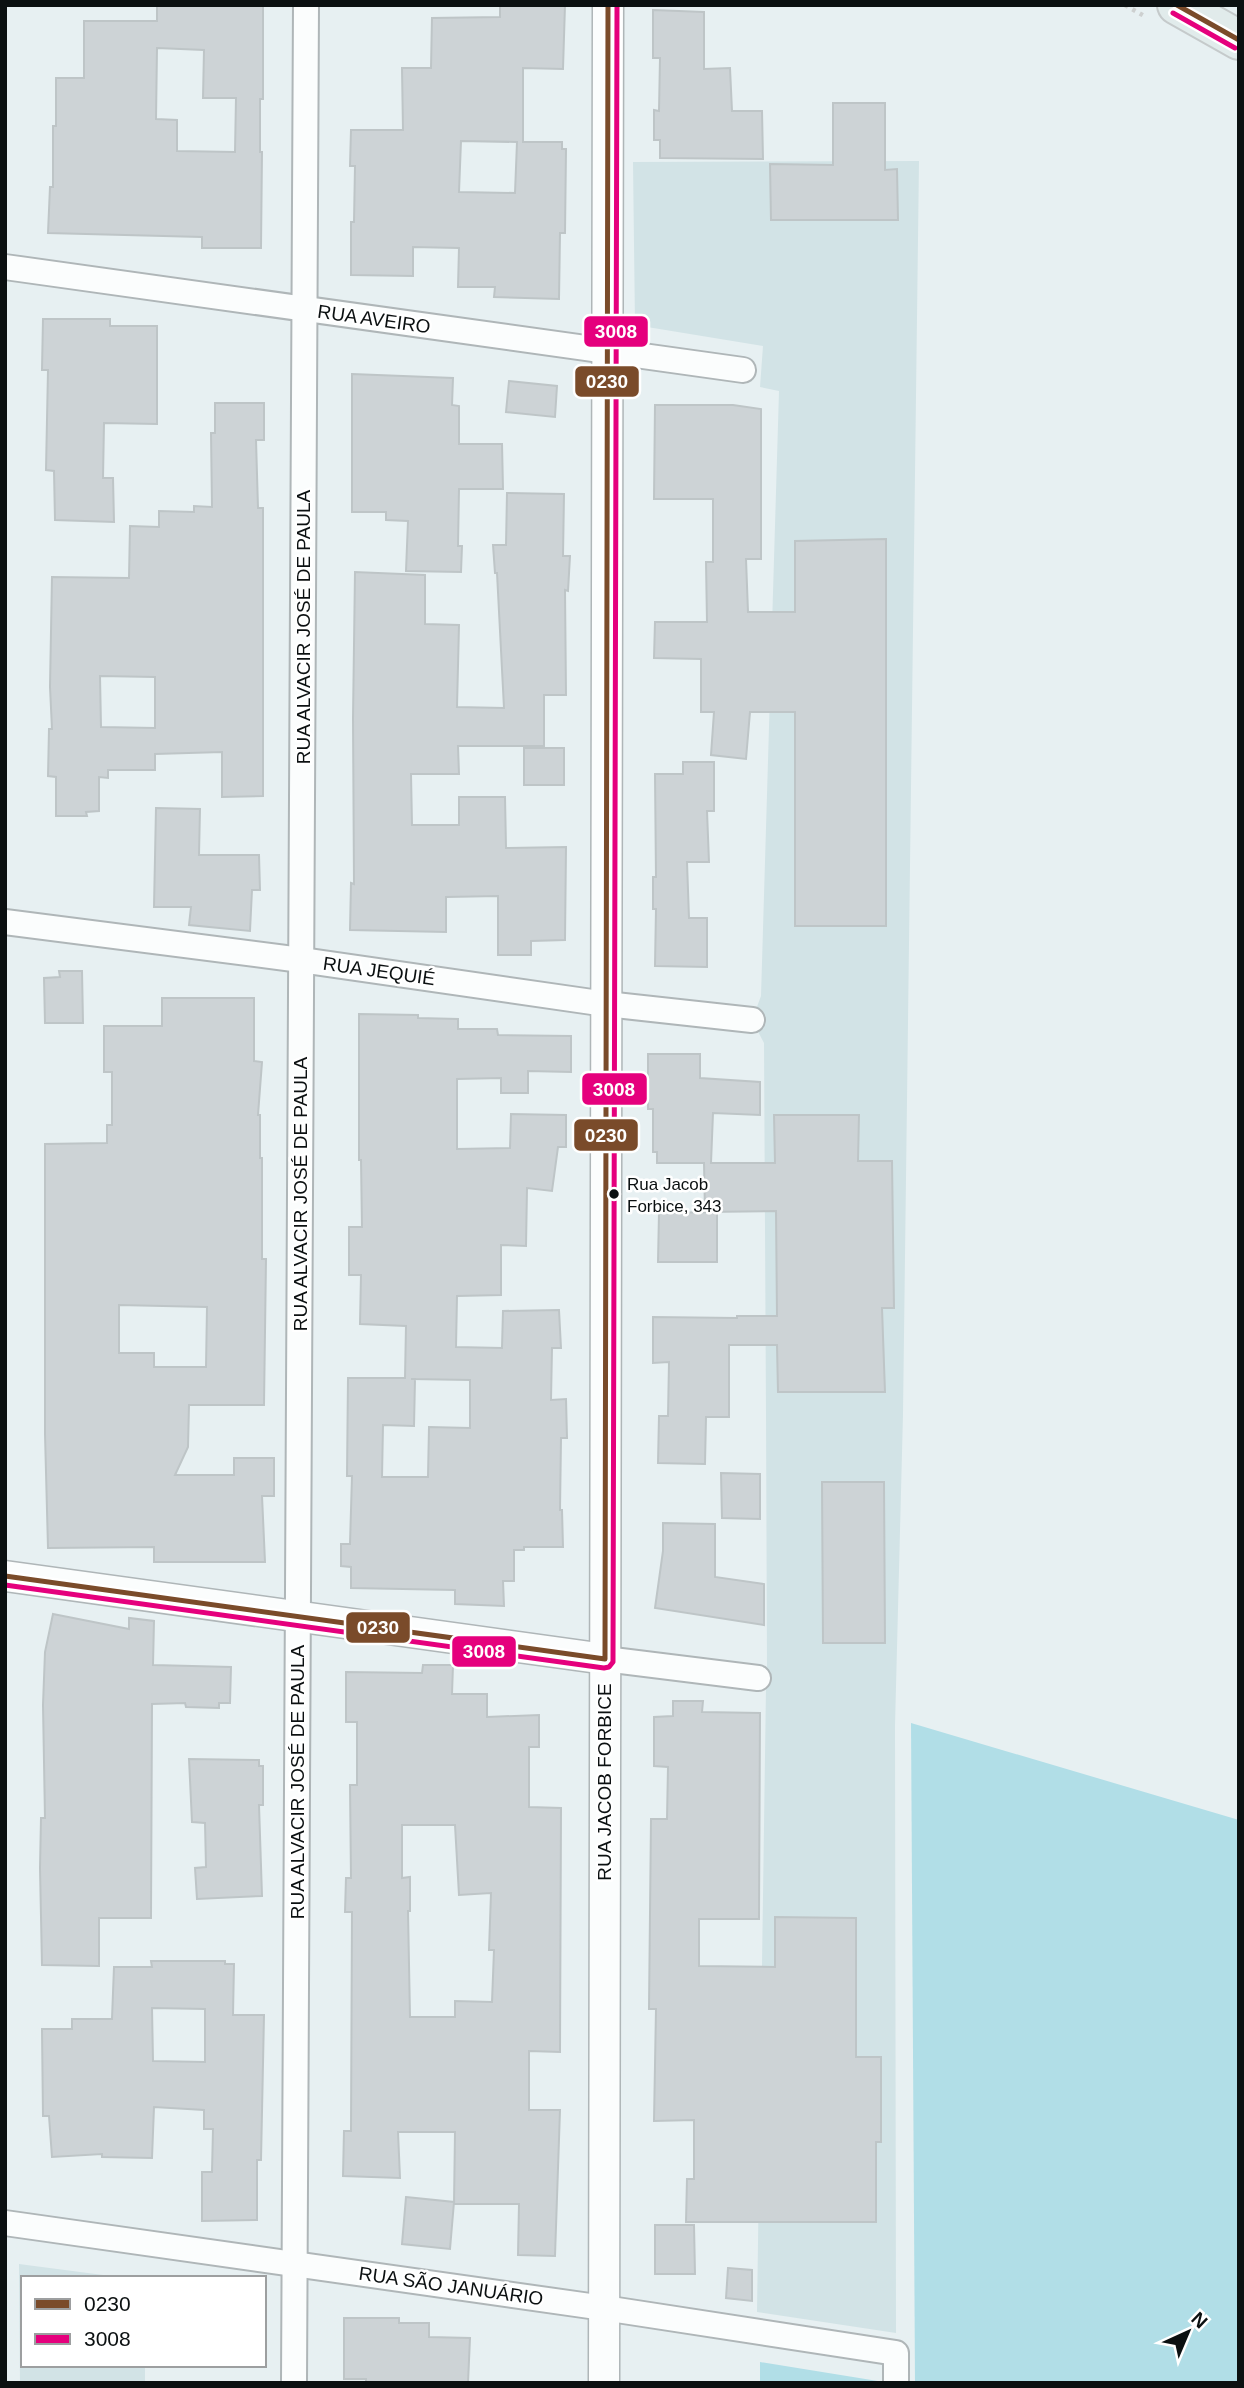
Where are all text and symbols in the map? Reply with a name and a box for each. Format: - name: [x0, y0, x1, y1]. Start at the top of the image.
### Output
- street label: RUA AVEIRO: [316, 301, 432, 337]
- line badge: 3008: [583, 315, 649, 348]
- text: 3008: [595, 321, 637, 342]
- line badge: 0230: [574, 365, 640, 398]
- text: 0230: [586, 371, 628, 392]
- street label: RUA ALVACIR JOSÉ DE PAULA: [293, 489, 314, 764]
- street label: RUA JEQUIÉ: [322, 953, 436, 989]
- street label: RUA ALVACIR JOSÉ DE PAULA: [290, 1056, 311, 1331]
- line badge: 3008: [581, 1072, 648, 1106]
- text: 3008: [593, 1079, 635, 1100]
- line badge: 0230: [573, 1118, 639, 1152]
- text: 0230: [585, 1125, 627, 1146]
- place label: Rua Jacob Forbice, 343: [627, 1175, 722, 1216]
- marker: Rua Jacob Forbice, 343: [607, 1187, 621, 1201]
- line badge: 0230: [345, 1611, 411, 1644]
- text: 0230: [357, 1617, 399, 1638]
- line badge: 3008: [451, 1635, 517, 1668]
- text: 3008: [463, 1641, 505, 1662]
- street label: RUA ALVACIR JOSÉ DE PAULA: [287, 1644, 308, 1919]
- street label: RUA JACOB FORBICE: [594, 1683, 615, 1881]
- street label: RUA SÃO JANUÁRIO: [358, 2263, 544, 2309]
- legend: [21, 2276, 266, 2367]
- text: 0230: [84, 2292, 131, 2315]
- north arrow: [1153, 2297, 1223, 2367]
- text: N: [1187, 2308, 1212, 2332]
- text: 3008: [84, 2327, 131, 2350]

